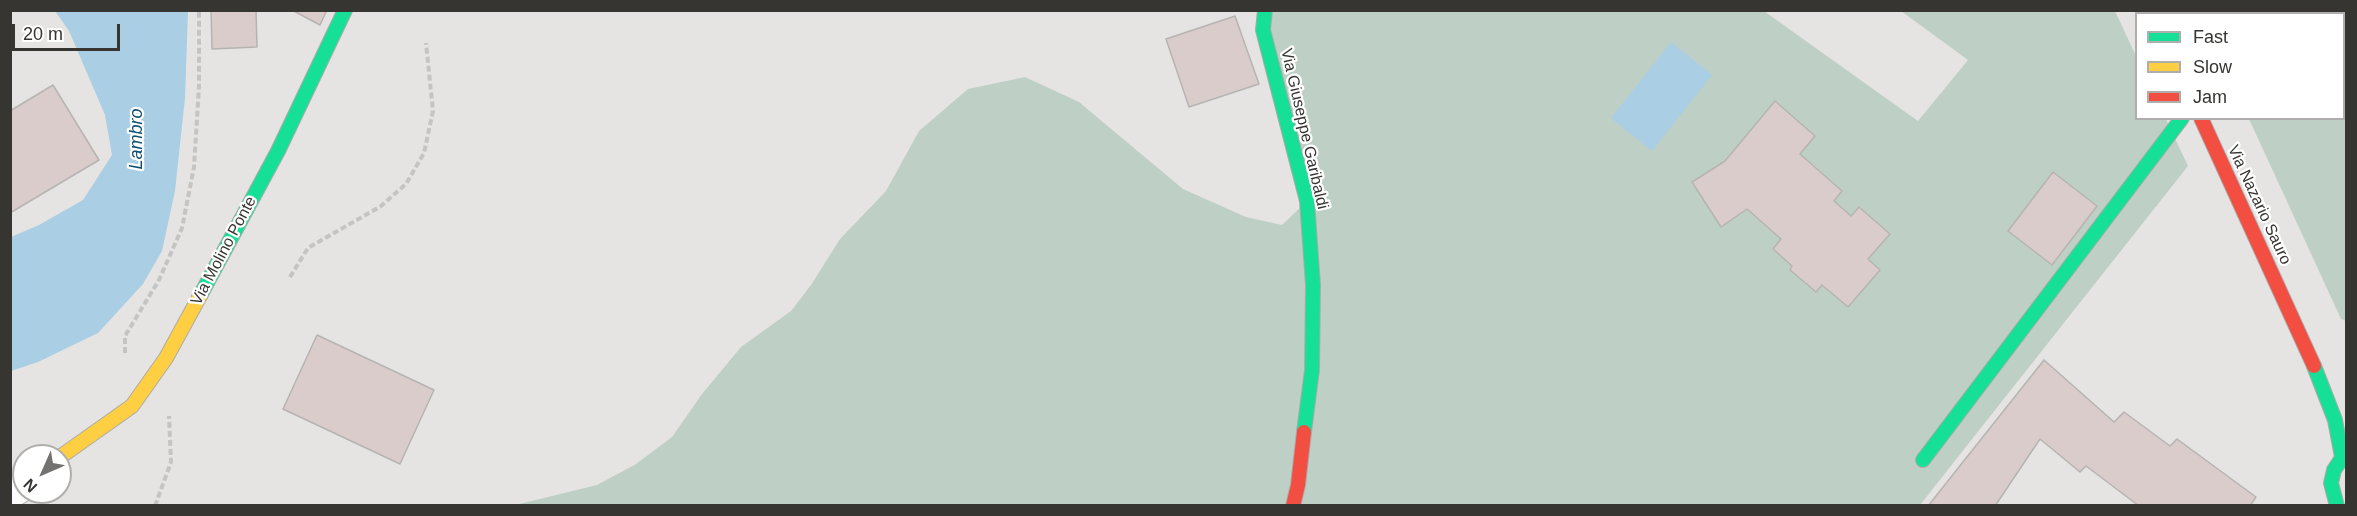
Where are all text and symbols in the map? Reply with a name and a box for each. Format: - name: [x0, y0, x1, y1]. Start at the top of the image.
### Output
- scale bar: [15, 12, 123, 50]
- legend: [2135, 12, 2345, 120]
- text: 20 m: [23, 24, 63, 44]
- text: Fast: [2193, 27, 2228, 47]
- street label: Via Giuseppe Garibaldi: [1276, 47, 1332, 211]
- text: Slow: [2193, 57, 2232, 77]
- text: Jam: [2193, 87, 2227, 107]
- water label: Lambro: [126, 108, 148, 170]
- street label: Via Nazario Sauro: [2223, 142, 2295, 268]
- street label: Via Molino Ponte: [187, 193, 261, 309]
- north arrow: [12, 444, 72, 504]
- text: N: [20, 476, 40, 496]

